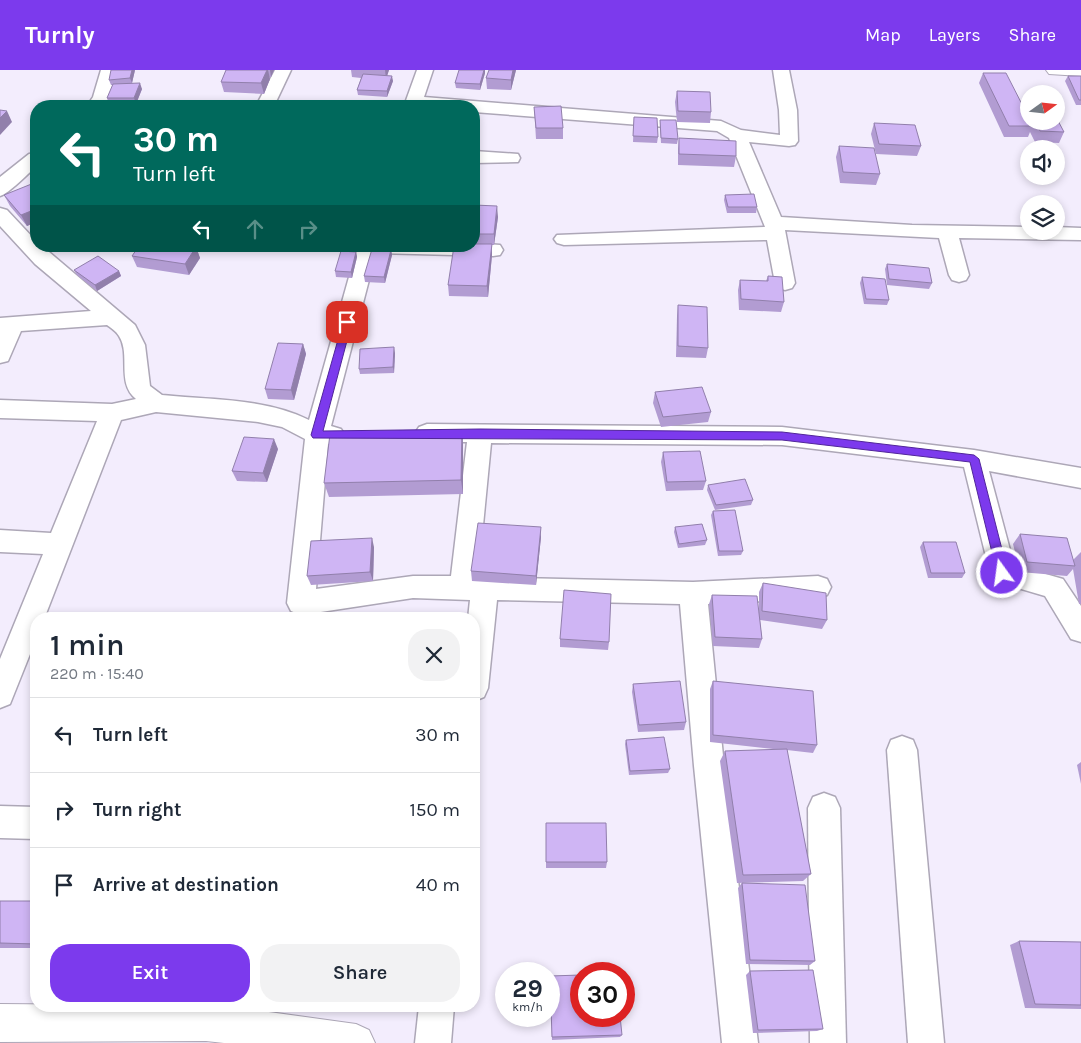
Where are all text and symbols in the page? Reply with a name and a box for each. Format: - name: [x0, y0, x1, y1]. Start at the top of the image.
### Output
- text: Turnly: [25, 21, 95, 49]
- text: Map: [865, 24, 901, 46]
- text: Layers: [929, 24, 981, 46]
- text: Share: [1009, 24, 1056, 46]
- north arrow: [1020, 85, 1065, 130]
- map controls: [1020, 85, 1065, 240]
- text: 30 m: [133, 119, 219, 160]
- icon: left: [50, 120, 115, 185]
- button: sound: [1020, 140, 1065, 185]
- text: Turn left: [133, 161, 216, 187]
- button: layers: [1020, 195, 1065, 240]
- icon: left: [188, 215, 216, 243]
- icon: ahead: [241, 215, 269, 243]
- icon: right: [294, 215, 322, 243]
- pin: [326, 301, 368, 343]
- icon: arrive: [333, 308, 361, 336]
- position arrow: [975, 546, 1027, 598]
- text: 1 min: [50, 627, 124, 663]
- button: close: [408, 629, 460, 681]
- text: 220 m · 15:40: [50, 664, 144, 683]
- icon: left: [50, 721, 78, 749]
- text: Turn left: [93, 724, 168, 746]
- text: 30 m: [415, 724, 460, 746]
- icon: right: [50, 796, 78, 824]
- text: Turn right: [93, 799, 182, 821]
- text: 150 m: [409, 799, 460, 821]
- icon: arrive: [50, 871, 78, 899]
- text: Arrive at destination: [93, 874, 279, 896]
- text: 40 m: [416, 874, 460, 896]
- button: Exit: [50, 944, 250, 1002]
- button: Share: [260, 944, 460, 1002]
- speed limit sign: 30: [570, 962, 635, 1027]
- text: 29: [512, 974, 543, 1003]
- text: km/h: [512, 1000, 543, 1014]

